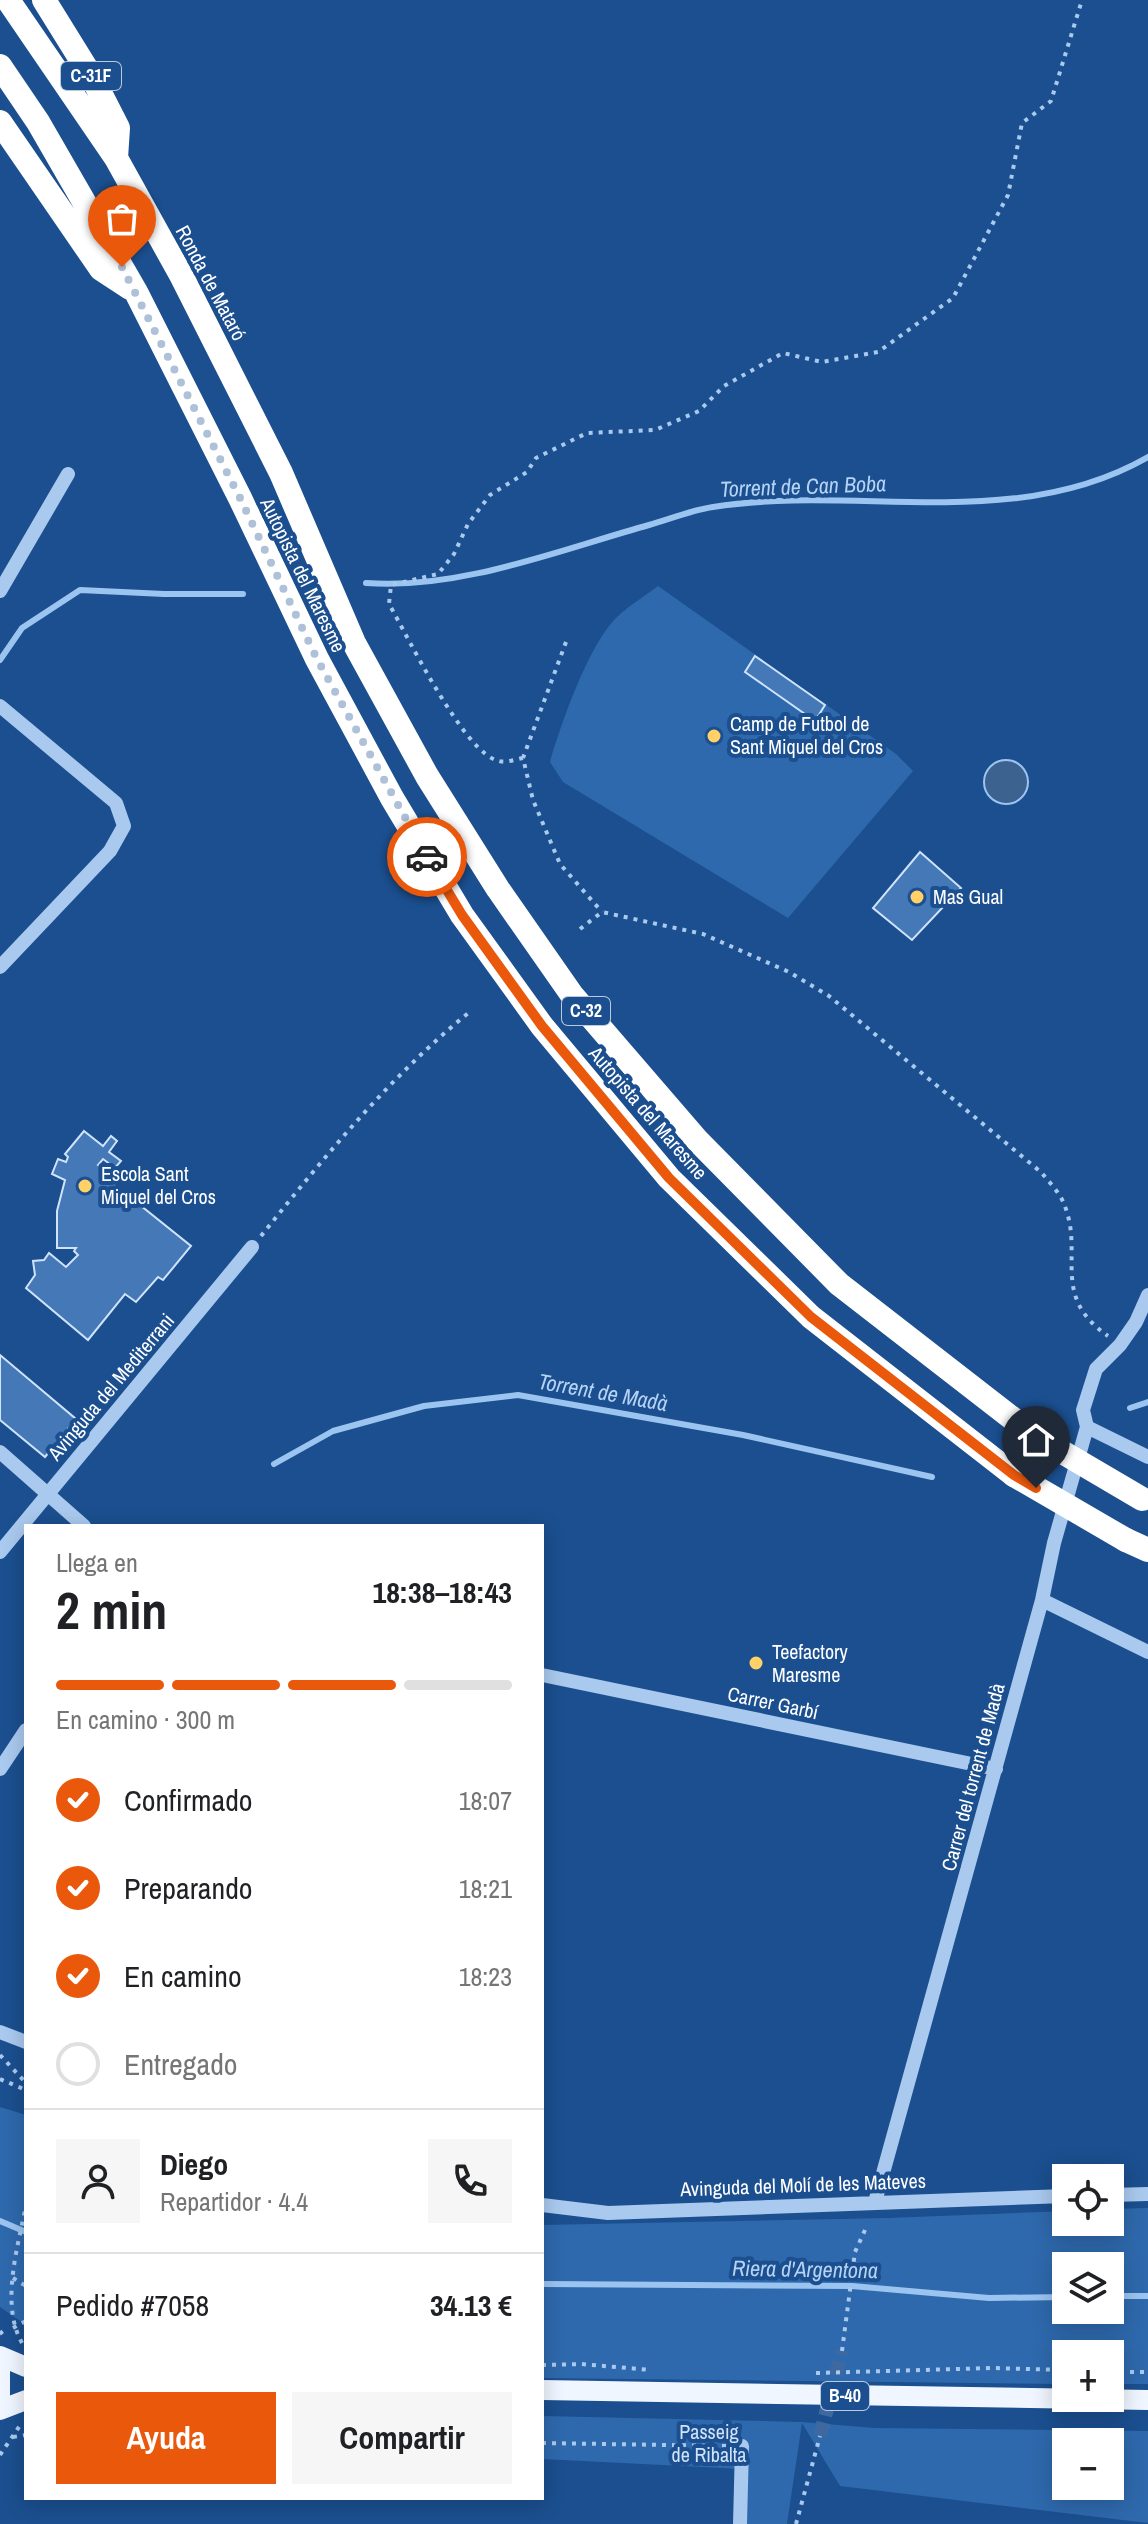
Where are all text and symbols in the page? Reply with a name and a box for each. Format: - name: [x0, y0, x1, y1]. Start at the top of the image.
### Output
- road number: C-31F: [61, 62, 121, 90]
- pin: [88, 185, 156, 267]
- icon: bag: [100, 197, 144, 241]
- street label: Ronda de Mataró: [170, 220, 253, 345]
- water label: Torrent de Can Boba: [720, 468, 886, 504]
- street label: Autopista del Maresme: [254, 492, 353, 656]
- place label: Camp de Futbol de Sant Miquel del Cros: [730, 710, 883, 760]
- marker: Camp de Futbol de Sant Miquel del Cros: [705, 727, 723, 745]
- courier: [387, 817, 467, 897]
- icon: car: [405, 835, 449, 879]
- place label: Mas Gual: [933, 883, 1003, 910]
- marker: Mas Gual: [908, 888, 926, 906]
- road number: C-32: [562, 997, 610, 1025]
- street label: Autopista del Maresme: [582, 1039, 714, 1185]
- place label: Escola Sant Miquel del Cros: [101, 1160, 216, 1210]
- marker: Escola Sant Miquel del Cros: [76, 1177, 94, 1195]
- street label: Avinguda del Mediterrani: [41, 1308, 180, 1467]
- water label: Torrent de Madà: [536, 1366, 670, 1418]
- pin: [1002, 1406, 1070, 1488]
- icon: home: [1014, 1418, 1058, 1462]
- text: Llega en: [56, 1545, 138, 1580]
- text: 18:38–18:43: [373, 1572, 512, 1612]
- text: 2 min: [56, 1575, 167, 1645]
- place label: Teefactory Maresme: [772, 1638, 848, 1688]
- marker: Teefactory Maresme: [747, 1654, 765, 1672]
- street label: Carrer Garbí: [725, 1680, 821, 1725]
- street label: Carrer del torrent de Madà: [934, 1680, 1011, 1874]
- text: En camino · 300 m: [56, 1702, 235, 1737]
- icon: check: [56, 1778, 100, 1822]
- text: Confirmado: [124, 1780, 253, 1820]
- text: 18:07: [459, 1783, 512, 1818]
- icon: check: [56, 1866, 100, 1910]
- text: Preparando: [124, 1868, 253, 1908]
- text: 18:21: [459, 1871, 512, 1906]
- icon: check: [56, 1954, 100, 1998]
- text: En camino: [124, 1956, 242, 1996]
- text: 18:23: [459, 1959, 512, 1994]
- text: Entregado: [124, 2044, 238, 2084]
- button: person: [56, 2139, 140, 2223]
- button: phone: [428, 2139, 512, 2223]
- text: Diego: [160, 2144, 228, 2184]
- map controls: [1052, 2164, 1124, 2500]
- button: locate: [1052, 2164, 1124, 2236]
- street label: Avinguda del Molí de les Mateves: [679, 2167, 926, 2202]
- text: Repartidor · 4.4: [160, 2184, 308, 2219]
- button: layers: [1052, 2252, 1124, 2324]
- water label: Riera d'Argentona: [732, 2253, 878, 2285]
- text: Pedido #7058: [56, 2285, 209, 2325]
- text: 34.13 €: [430, 2285, 512, 2325]
- button: +: [1052, 2340, 1124, 2412]
- road number: B-40: [821, 2382, 869, 2410]
- button: Ayuda: [56, 2392, 276, 2484]
- button: Compartir: [292, 2392, 512, 2484]
- park label: Passeig de Ribalta: [672, 2418, 746, 2468]
- button: −: [1052, 2428, 1124, 2500]

